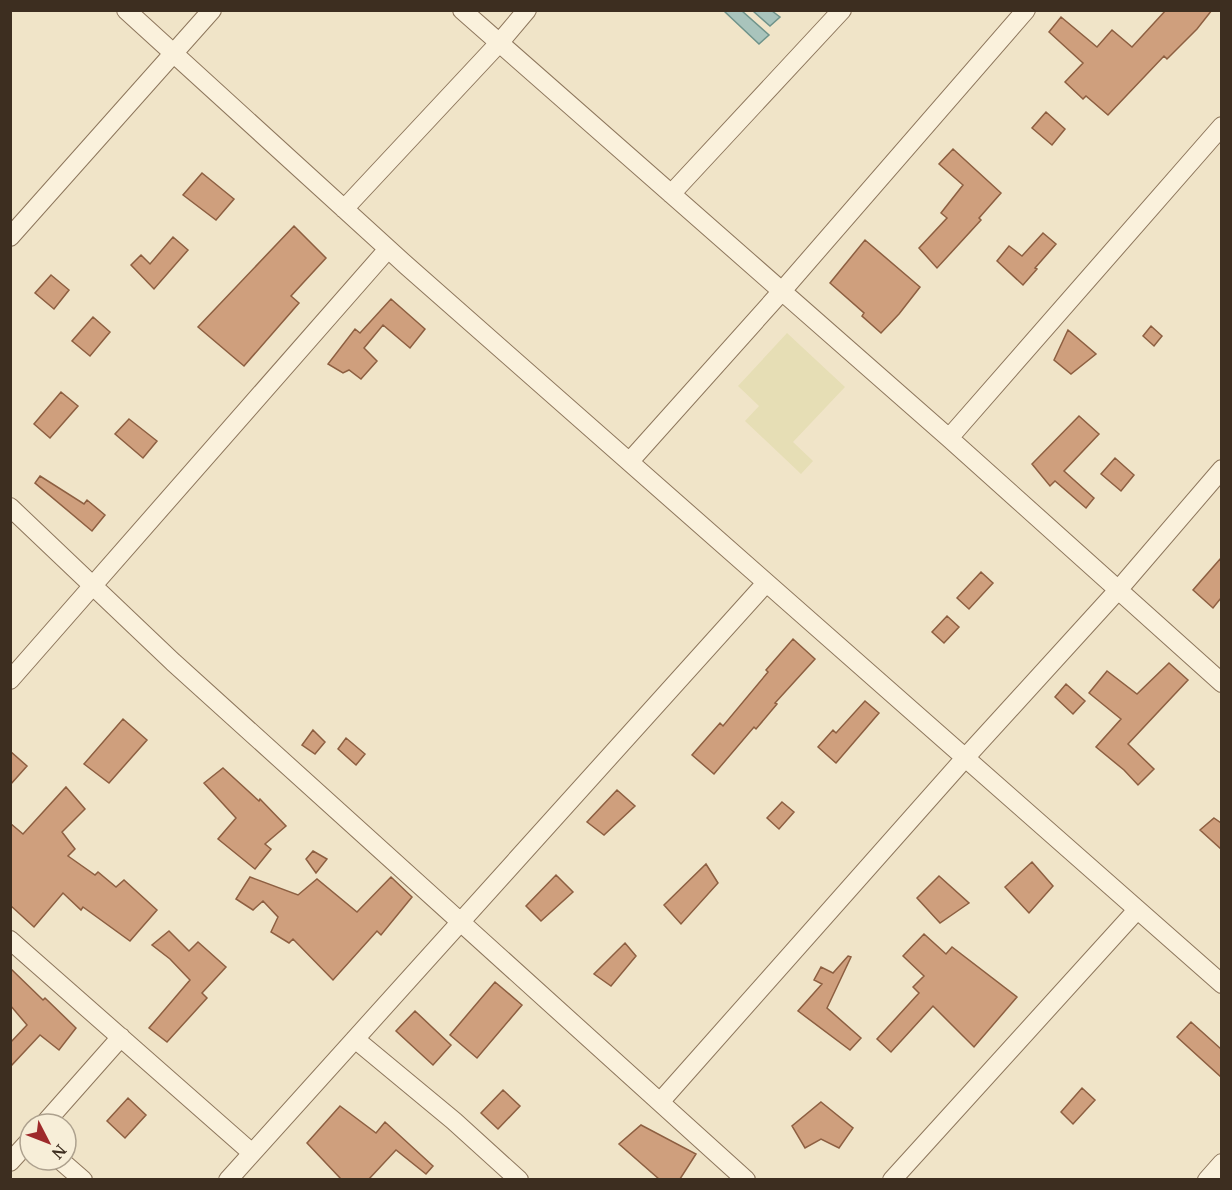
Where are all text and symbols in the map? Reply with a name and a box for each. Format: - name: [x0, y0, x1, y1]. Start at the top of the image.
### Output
- north arrow: [18, 1112, 78, 1172]
- text: N: [46, 1140, 72, 1164]

